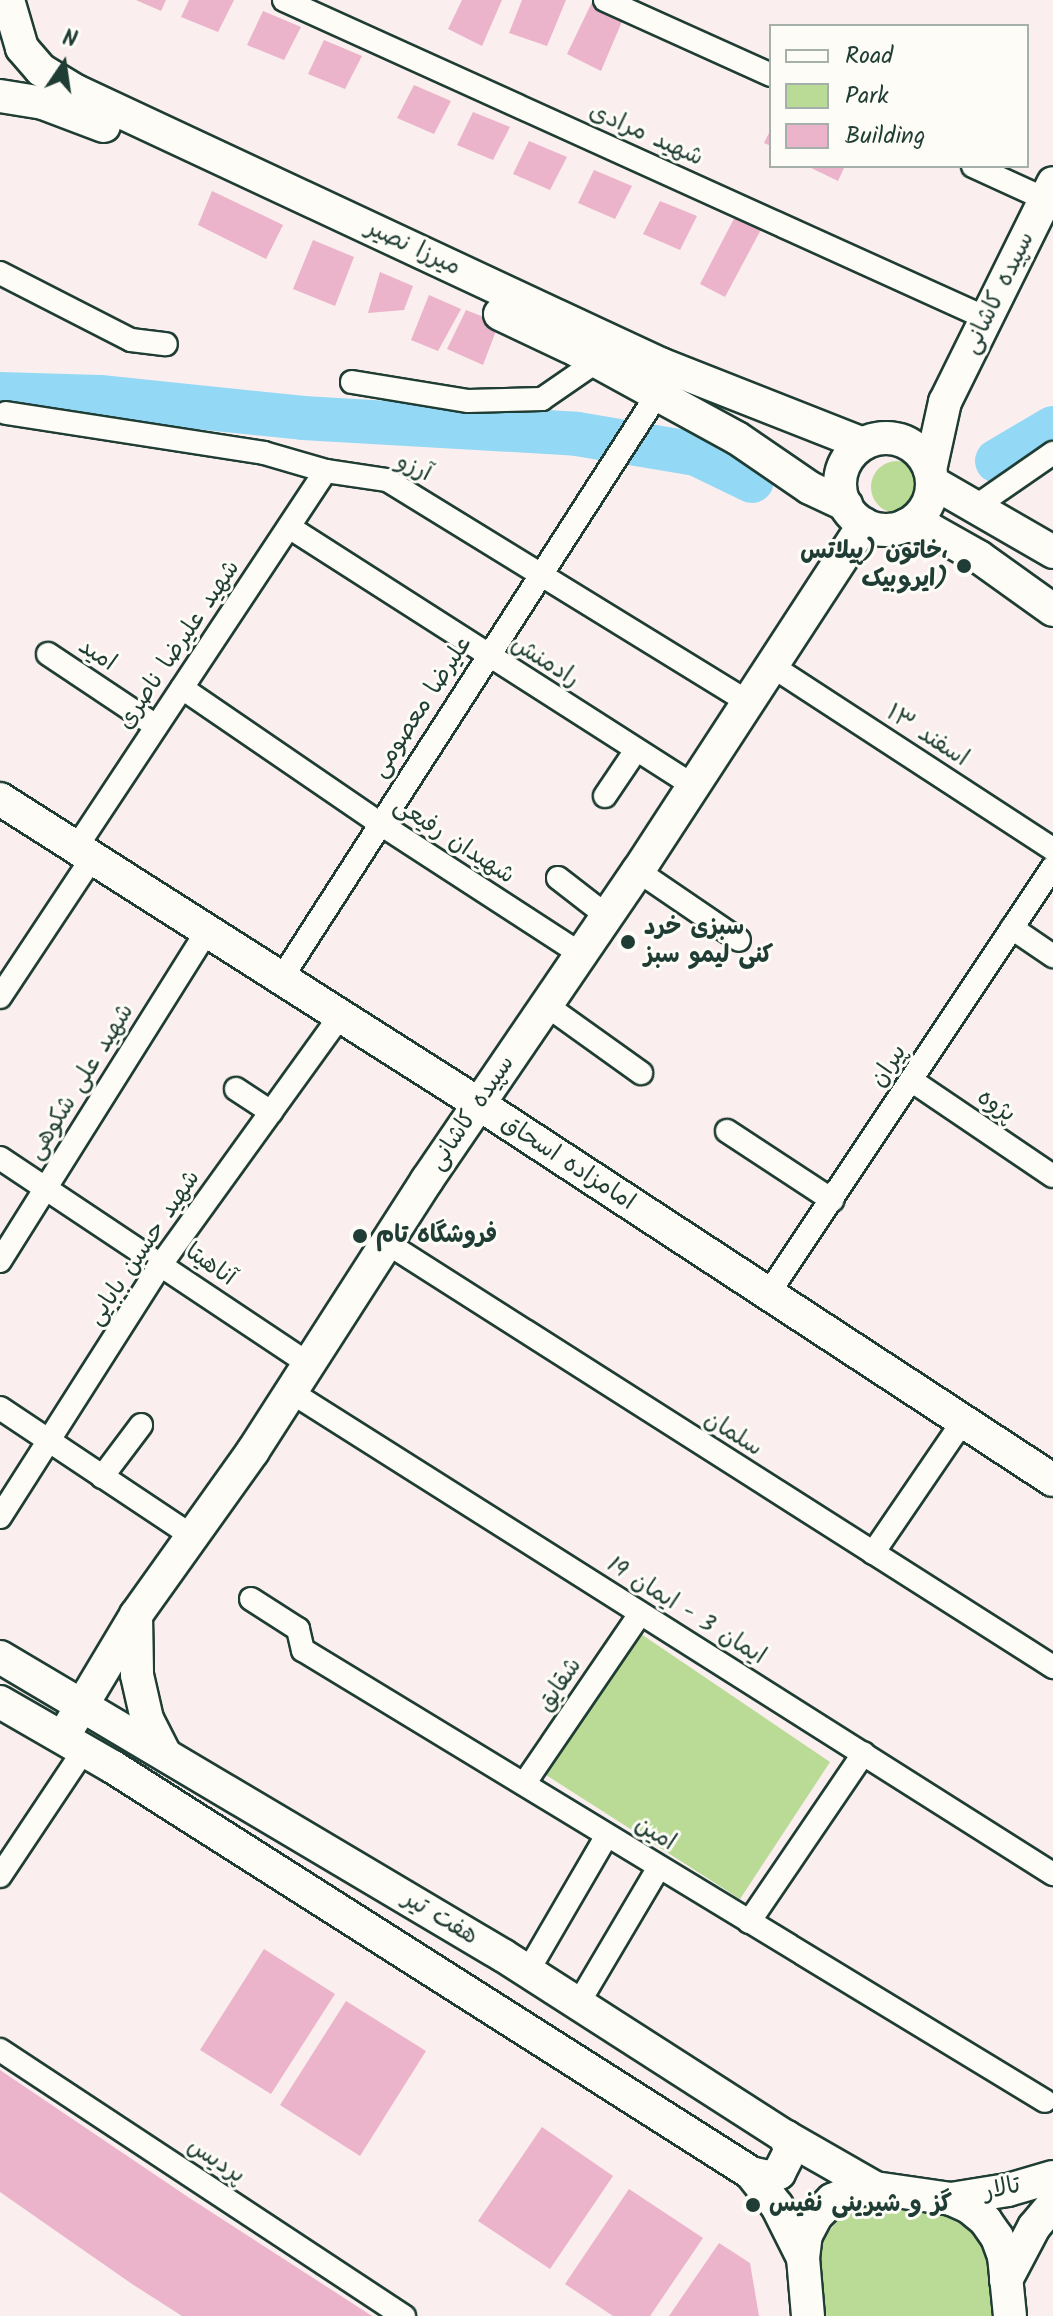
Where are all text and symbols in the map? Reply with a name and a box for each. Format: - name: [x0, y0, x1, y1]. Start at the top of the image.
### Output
- text: N: [59, 22, 80, 59]
- north arrow: [24, 24, 104, 104]
- legend: [769, 24, 1029, 168]
- text: Road: [845, 37, 893, 76]
- text: Park: [845, 77, 889, 116]
- street label: شهید مرادی: [584, 97, 708, 173]
- text: Building: [845, 117, 925, 156]
- street label: میرزا نصیر: [361, 214, 465, 282]
- street label: سپیده کاشانی: [957, 227, 1041, 359]
- street label: آرزو: [392, 447, 436, 489]
- place label: خاتون (پیلاتس، ایروبیک): [800, 538, 948, 594]
- street label: شهید علیرضا ناصری: [112, 555, 246, 735]
- marker: خاتون (پیلاتس، ایروبیک): [955, 557, 973, 575]
- street label: رادمنش: [506, 630, 584, 694]
- street label: علیرضا معصومی: [366, 631, 478, 783]
- street label: امید: [73, 632, 121, 678]
- street label: اسفند ۱۳: [880, 699, 974, 773]
- street label: شهیدان رفیعی: [388, 791, 520, 891]
- place label: سبزی خرد کنی لیمو سبز: [644, 914, 773, 970]
- marker: سبزی خرد کنی لیمو سبز: [619, 933, 637, 951]
- street label: شهید علی شکوهی: [21, 999, 141, 1165]
- street label: پیران: [865, 1039, 913, 1093]
- street label: سپیده کاشانی: [423, 1050, 521, 1176]
- street label: پژوه: [971, 1083, 1021, 1129]
- street label: امامزاده اسحاق: [496, 1109, 640, 1217]
- street label: شهید حسین بابایی: [81, 1165, 207, 1331]
- place label: فروشگاه تام: [376, 1222, 497, 1250]
- marker: فروشگاه تام: [351, 1227, 369, 1245]
- street label: آناهیتا: [179, 1237, 241, 1293]
- street label: سلمان: [699, 1405, 767, 1463]
- street label: ایمان 3 - ایمان 19: [601, 1551, 771, 1671]
- street label: شقایق: [532, 1652, 588, 1718]
- street label: امین: [629, 1810, 681, 1858]
- street label: هفت تیر: [397, 1884, 483, 1952]
- street label: پردیس: [182, 2132, 250, 2190]
- street label: تالار: [981, 2171, 1023, 2207]
- place label: گز و شیرینی نفیس: [769, 2191, 952, 2219]
- marker: گز و شیرینی نفیس: [744, 2196, 762, 2214]

